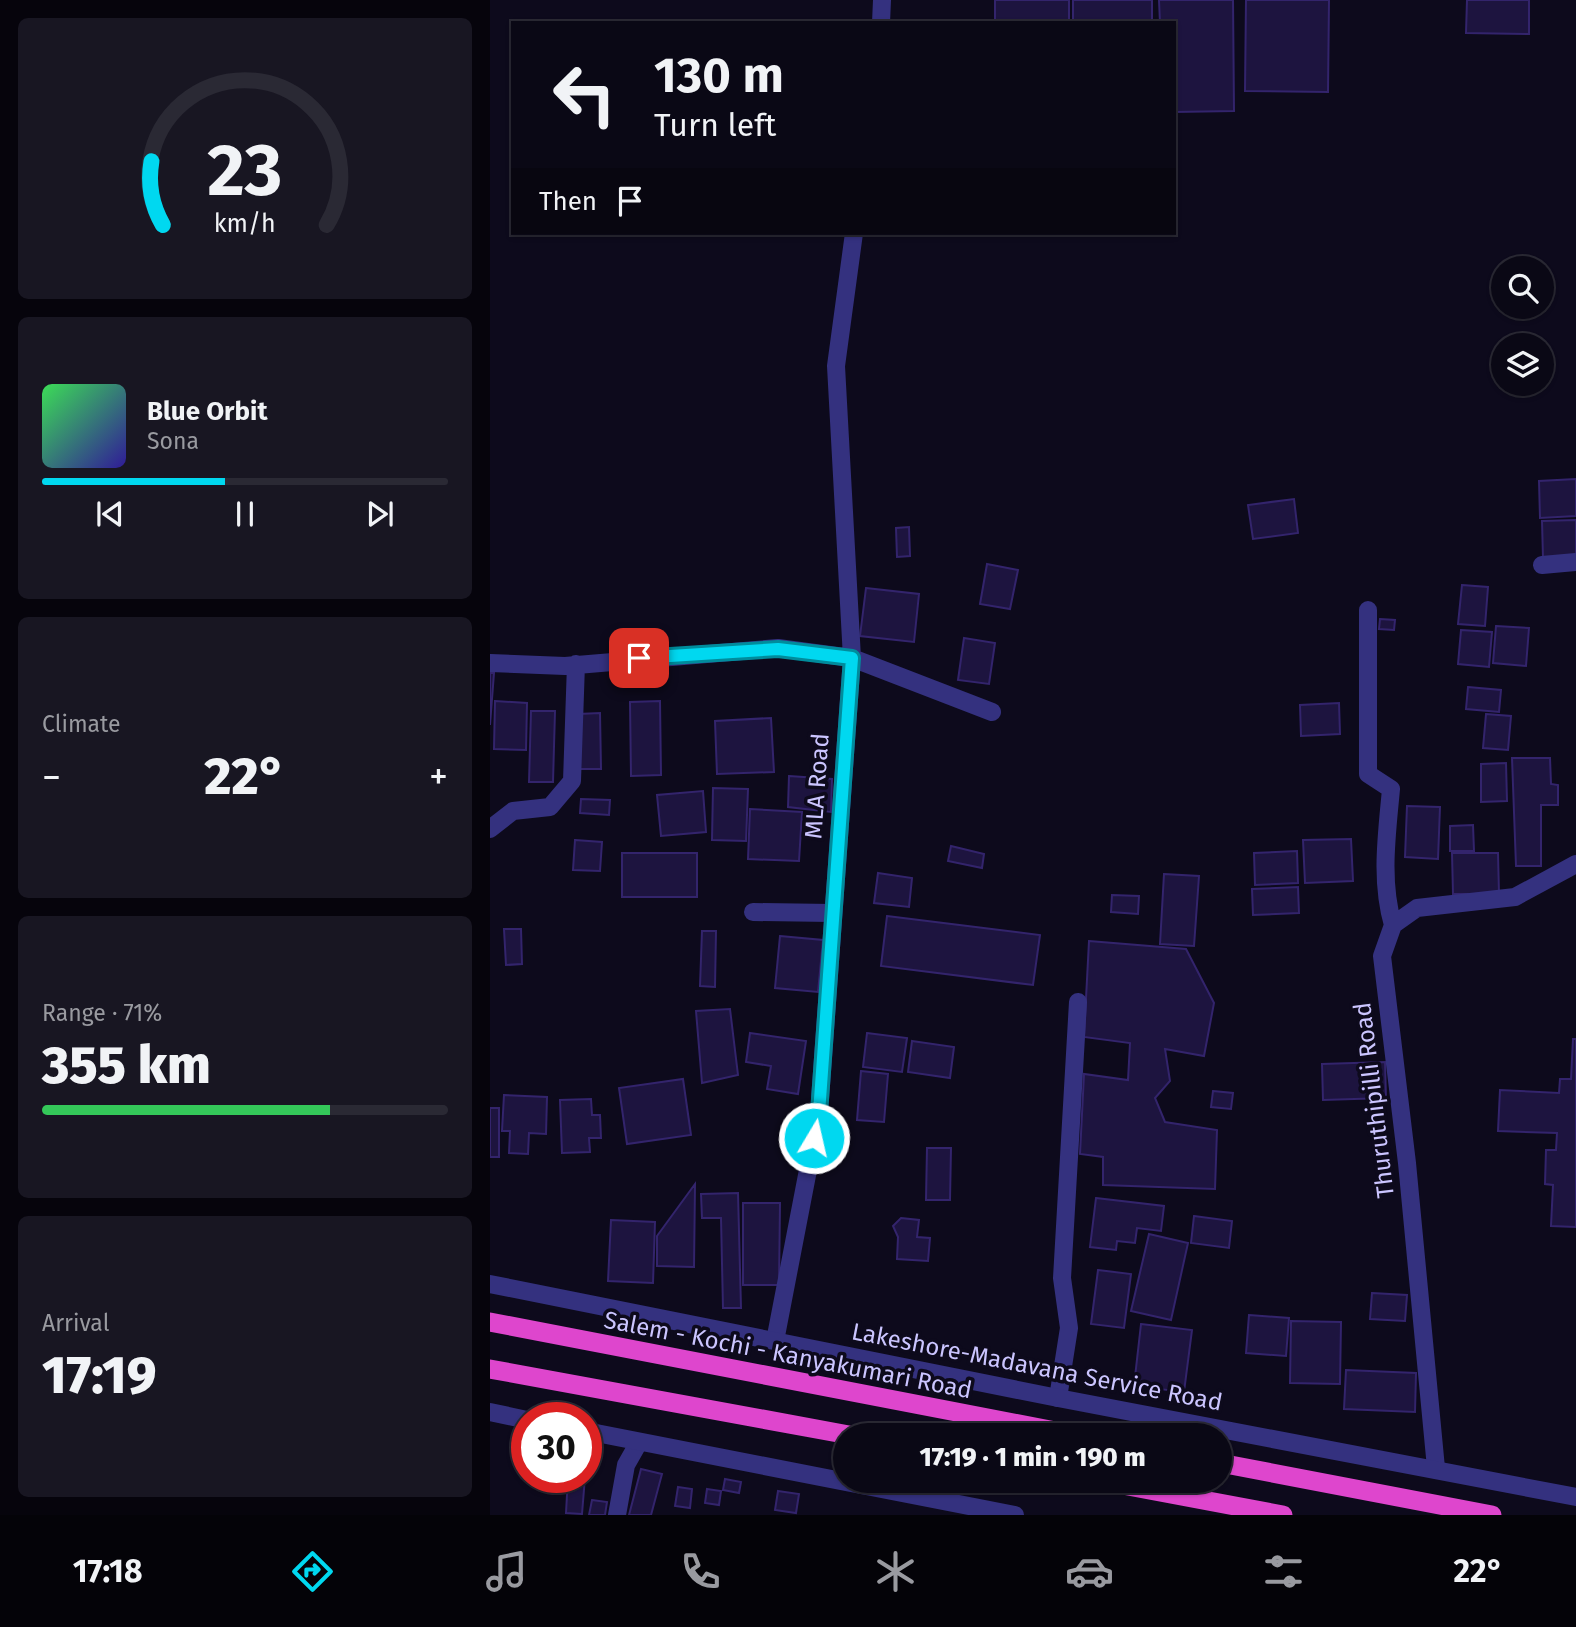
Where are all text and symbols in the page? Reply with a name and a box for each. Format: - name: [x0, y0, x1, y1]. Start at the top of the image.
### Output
- text: 130 m: [654, 46, 784, 105]
- icon: left: [539, 49, 630, 140]
- text: Turn left: [654, 106, 776, 144]
- text: 23: [207, 127, 283, 214]
- icon: arrive: [611, 182, 649, 220]
- text: Then: [539, 186, 597, 217]
- text: km/h: [214, 209, 276, 239]
- map controls: [1491, 256, 1554, 396]
- button: search: [1491, 256, 1554, 319]
- button: layers: [1491, 333, 1554, 396]
- text: Blue Orbit: [147, 396, 267, 427]
- text: Sona: [147, 427, 199, 455]
- icon: previous: [91, 495, 129, 533]
- icon: pause: [226, 495, 264, 533]
- icon: next: [361, 495, 399, 533]
- pin: [609, 628, 669, 688]
- icon: arrive: [620, 639, 658, 677]
- text: Climate: [42, 710, 121, 738]
- street label: MLA Road: [799, 732, 835, 840]
- text: 22°: [204, 745, 286, 808]
- text: −: [42, 754, 61, 800]
- text: +: [429, 754, 448, 800]
- text: Range · 71%: [42, 999, 162, 1027]
- street label: Thuruthipilli Road: [1348, 1001, 1400, 1199]
- text: 355 km: [42, 1034, 211, 1097]
- position arrow: [777, 1101, 851, 1175]
- street label: Salem - Kochi - Kanyakumari Road: [602, 1306, 974, 1404]
- text: Arrival: [42, 1309, 109, 1337]
- street label: Lakeshore-Madavana Service Road: [849, 1317, 1225, 1417]
- text: 17:19: [42, 1344, 156, 1407]
- speed limit sign: 30: [511, 1402, 602, 1493]
- text: 17:19 · 1 min · 190 m: [919, 1442, 1146, 1473]
- icon: directions: [288, 1547, 337, 1596]
- icon: music: [482, 1547, 531, 1596]
- icon: phone: [676, 1547, 725, 1596]
- icon: climate: [871, 1547, 920, 1596]
- icon: car: [1065, 1547, 1114, 1596]
- icon: filters: [1259, 1547, 1308, 1596]
- text: 17:18: [73, 1552, 143, 1590]
- text: 22°: [1454, 1552, 1503, 1590]

